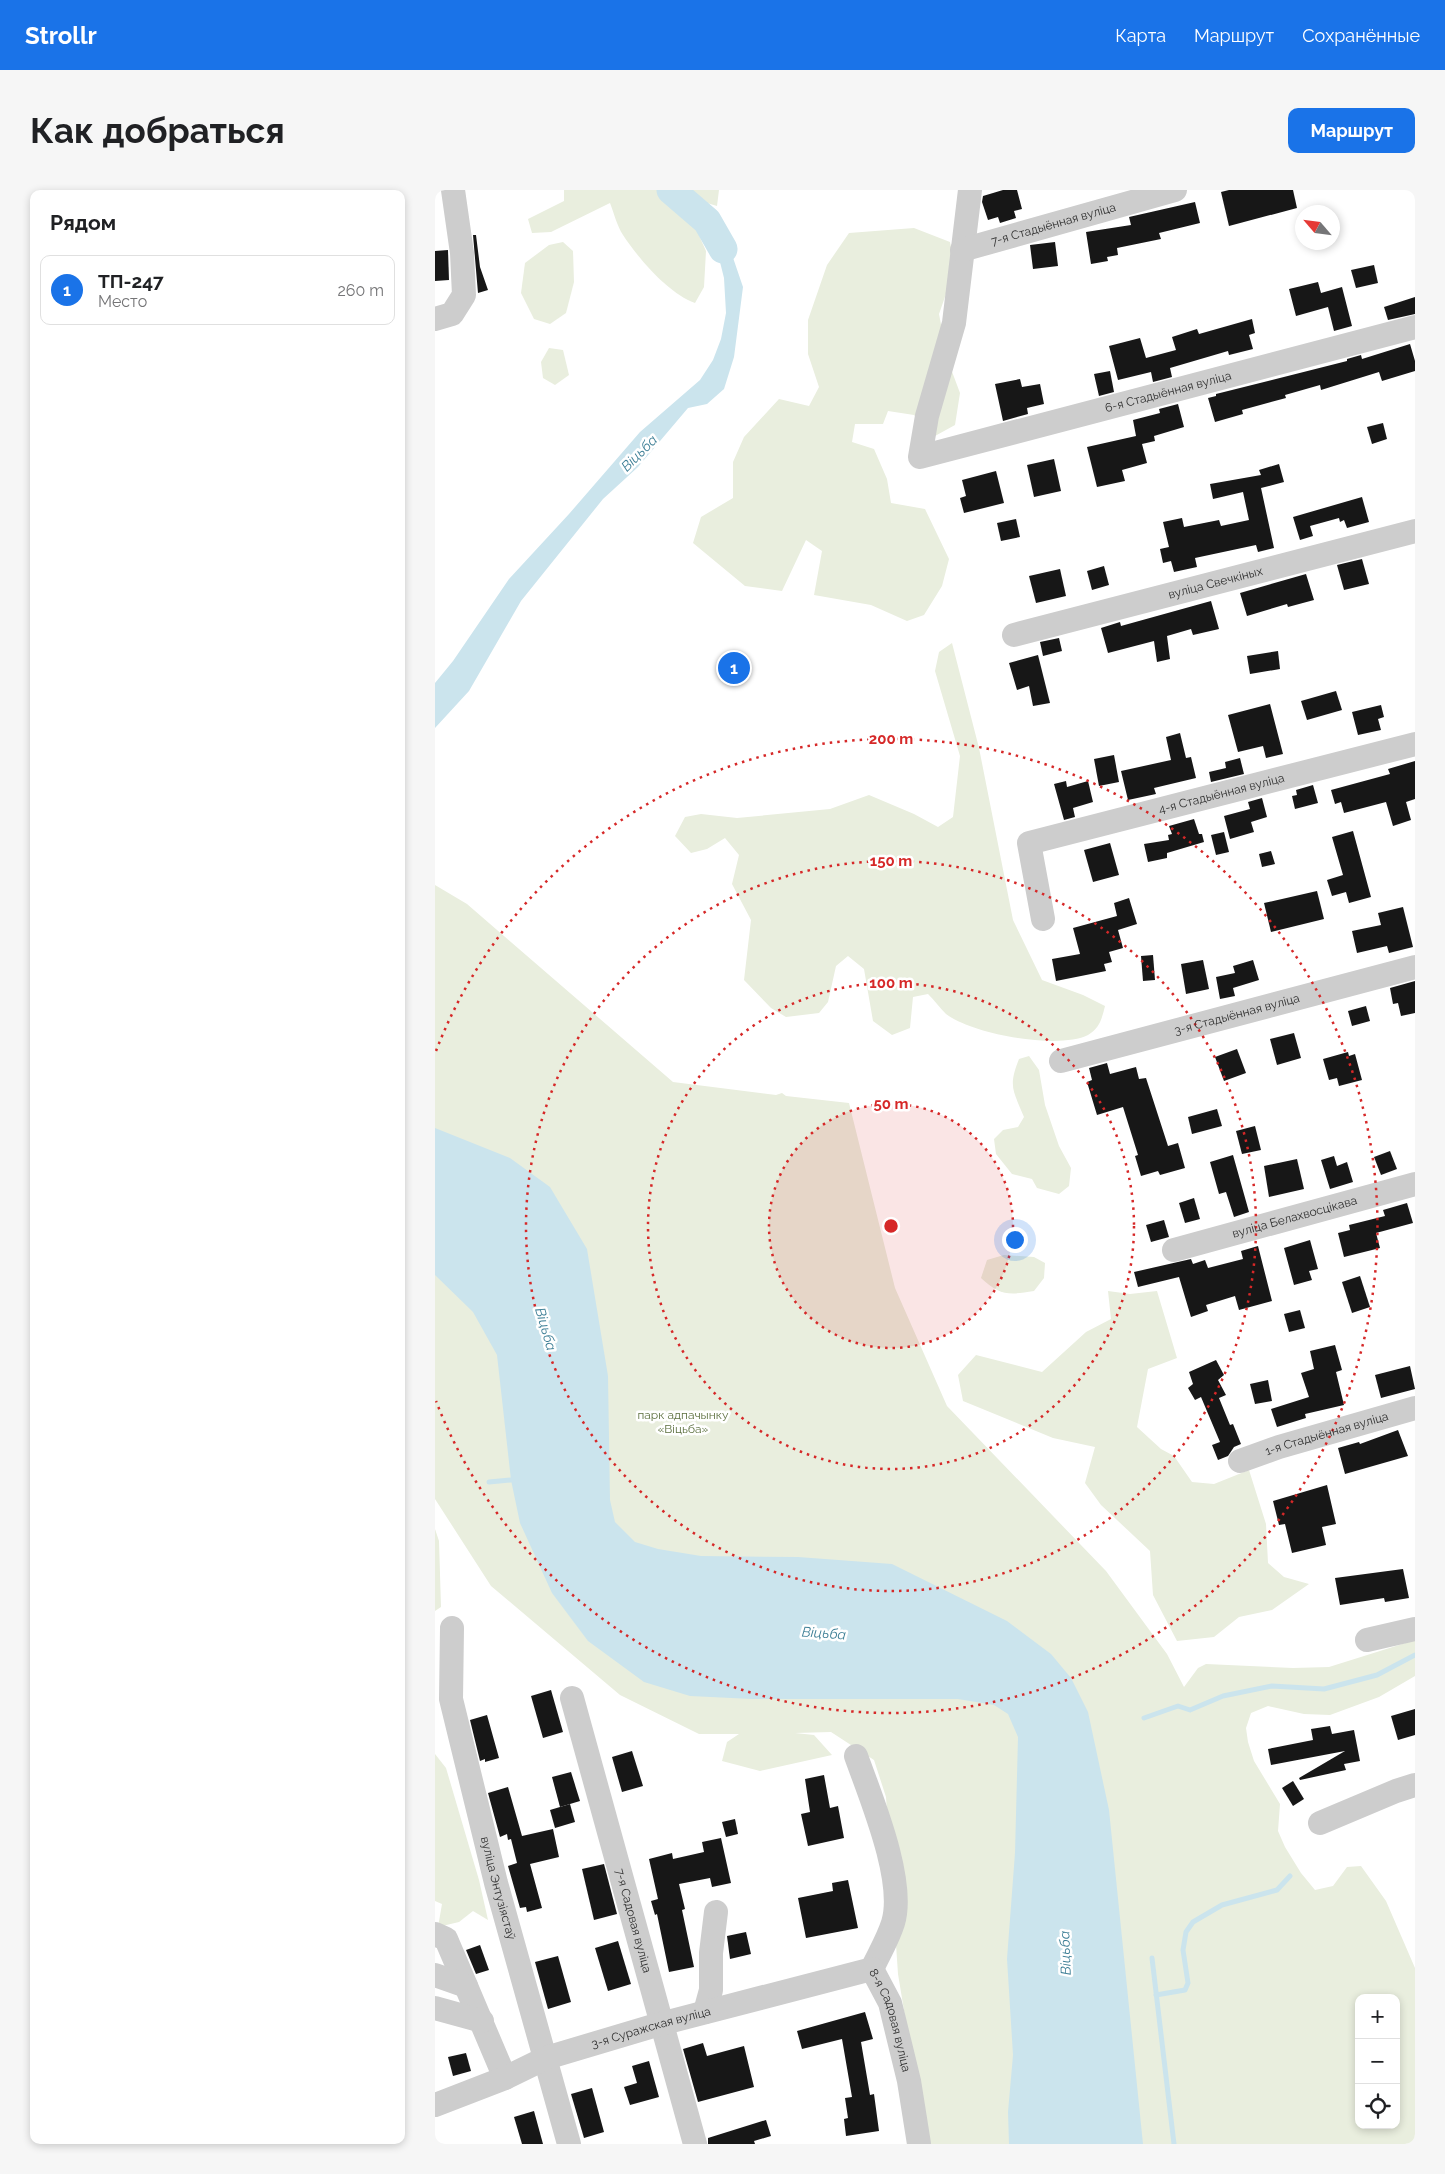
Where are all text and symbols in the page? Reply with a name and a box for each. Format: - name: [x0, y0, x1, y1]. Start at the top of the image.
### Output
- text: Strollr: [25, 21, 97, 50]
- text: Карта: [1115, 25, 1166, 46]
- text: Маршрут: [1194, 25, 1274, 46]
- text: Сохранённые: [1302, 25, 1420, 46]
- button: Маршрут: [1288, 108, 1415, 153]
- text: Как добраться: [30, 110, 285, 151]
- street label: 7-я Стадыённая вуліца: [990, 200, 1117, 248]
- north arrow: [1295, 205, 1340, 250]
- text: Рядом: [50, 210, 116, 235]
- text: ТП-247: [98, 270, 164, 292]
- text: 1: [63, 281, 71, 300]
- text: 260 m: [337, 281, 384, 300]
- text: Место: [98, 292, 147, 311]
- street label: 6-я Стадыённая вуліца: [1104, 369, 1233, 415]
- water label: Віцьба: [618, 432, 660, 474]
- street label: вуліца Свечкіных: [1167, 564, 1264, 602]
- pin: 1: [718, 649, 750, 687]
- text: 200 m: [869, 730, 913, 748]
- street label: 4-я Стадыённая вуліца: [1157, 771, 1286, 816]
- text: 150 m: [870, 852, 912, 870]
- text: 100 m: [869, 974, 913, 992]
- street label: 3-я Стадыённая вуліца: [1173, 991, 1301, 1038]
- text: 50 m: [873, 1095, 909, 1113]
- street label: вуліца Белахвосцікава: [1231, 1193, 1358, 1241]
- centre of rings: [882, 1217, 900, 1235]
- your location: [1002, 1227, 1028, 1253]
- water label: Віцьба: [532, 1306, 560, 1352]
- park label: парк адпачынку «Віцьба»: [638, 1408, 729, 1436]
- street label: 1-я Стадыённая вуліца: [1263, 1409, 1390, 1458]
- water label: Віцьба: [801, 1623, 847, 1643]
- street label: вуліца Энтузіястаў: [478, 1835, 519, 1942]
- street label: 7-я Садовая вуліца: [612, 1867, 654, 1974]
- water label: Віцьба: [1056, 1931, 1074, 1975]
- street label: 8-я Садовая вуліца: [866, 1966, 914, 2073]
- map controls: [1355, 1994, 1400, 2129]
- button: +: [1355, 1994, 1400, 2039]
- street label: 3-я Суражская вуліца: [590, 2004, 712, 2051]
- button: −: [1355, 2039, 1400, 2084]
- button: locate: [1355, 2084, 1400, 2129]

